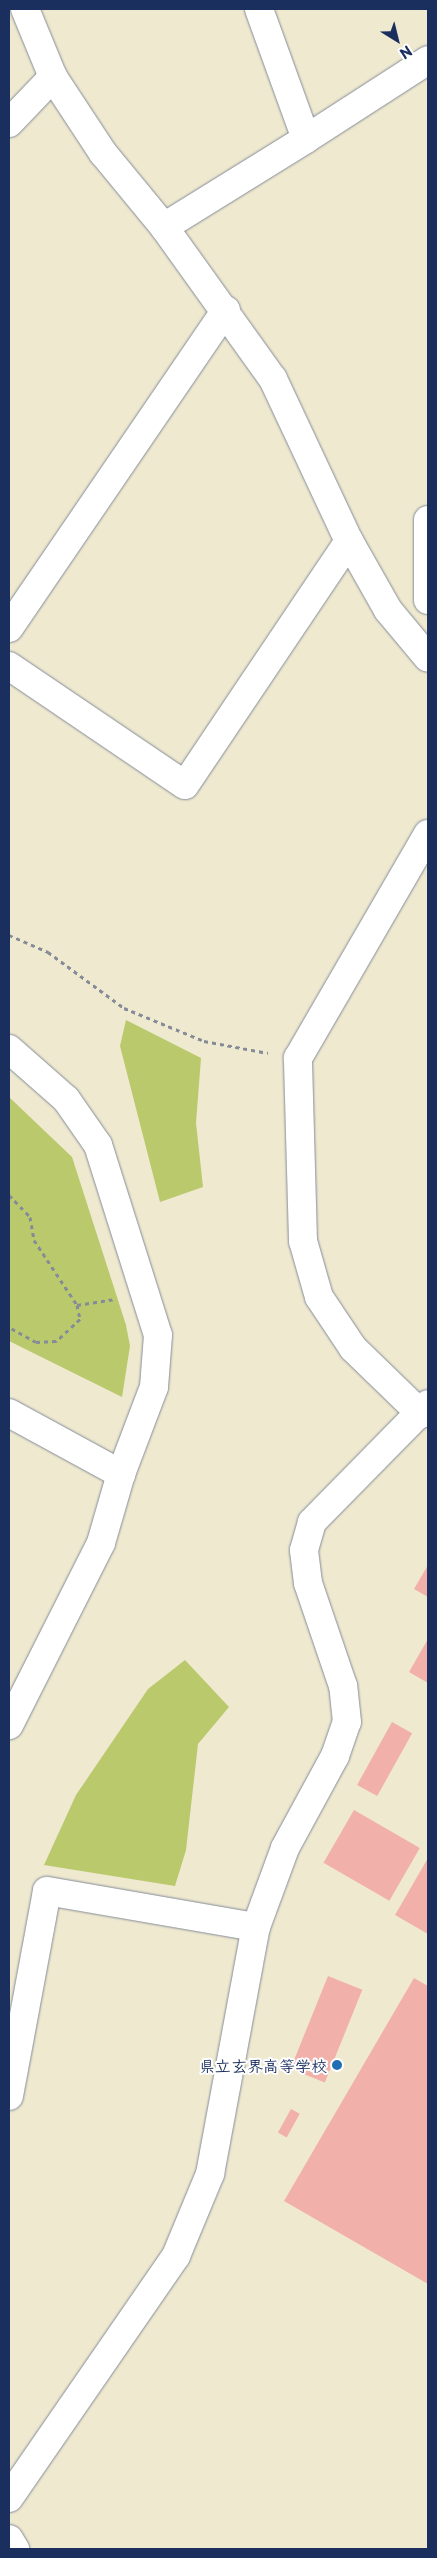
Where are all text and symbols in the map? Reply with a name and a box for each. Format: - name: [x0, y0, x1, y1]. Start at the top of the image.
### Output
- north arrow: [372, 15, 422, 65]
- text: N: [395, 41, 417, 64]
- place label: 県立玄界高等学校: [199, 2055, 327, 2075]
- marker: 県立玄界高等学校: [331, 2059, 343, 2071]

